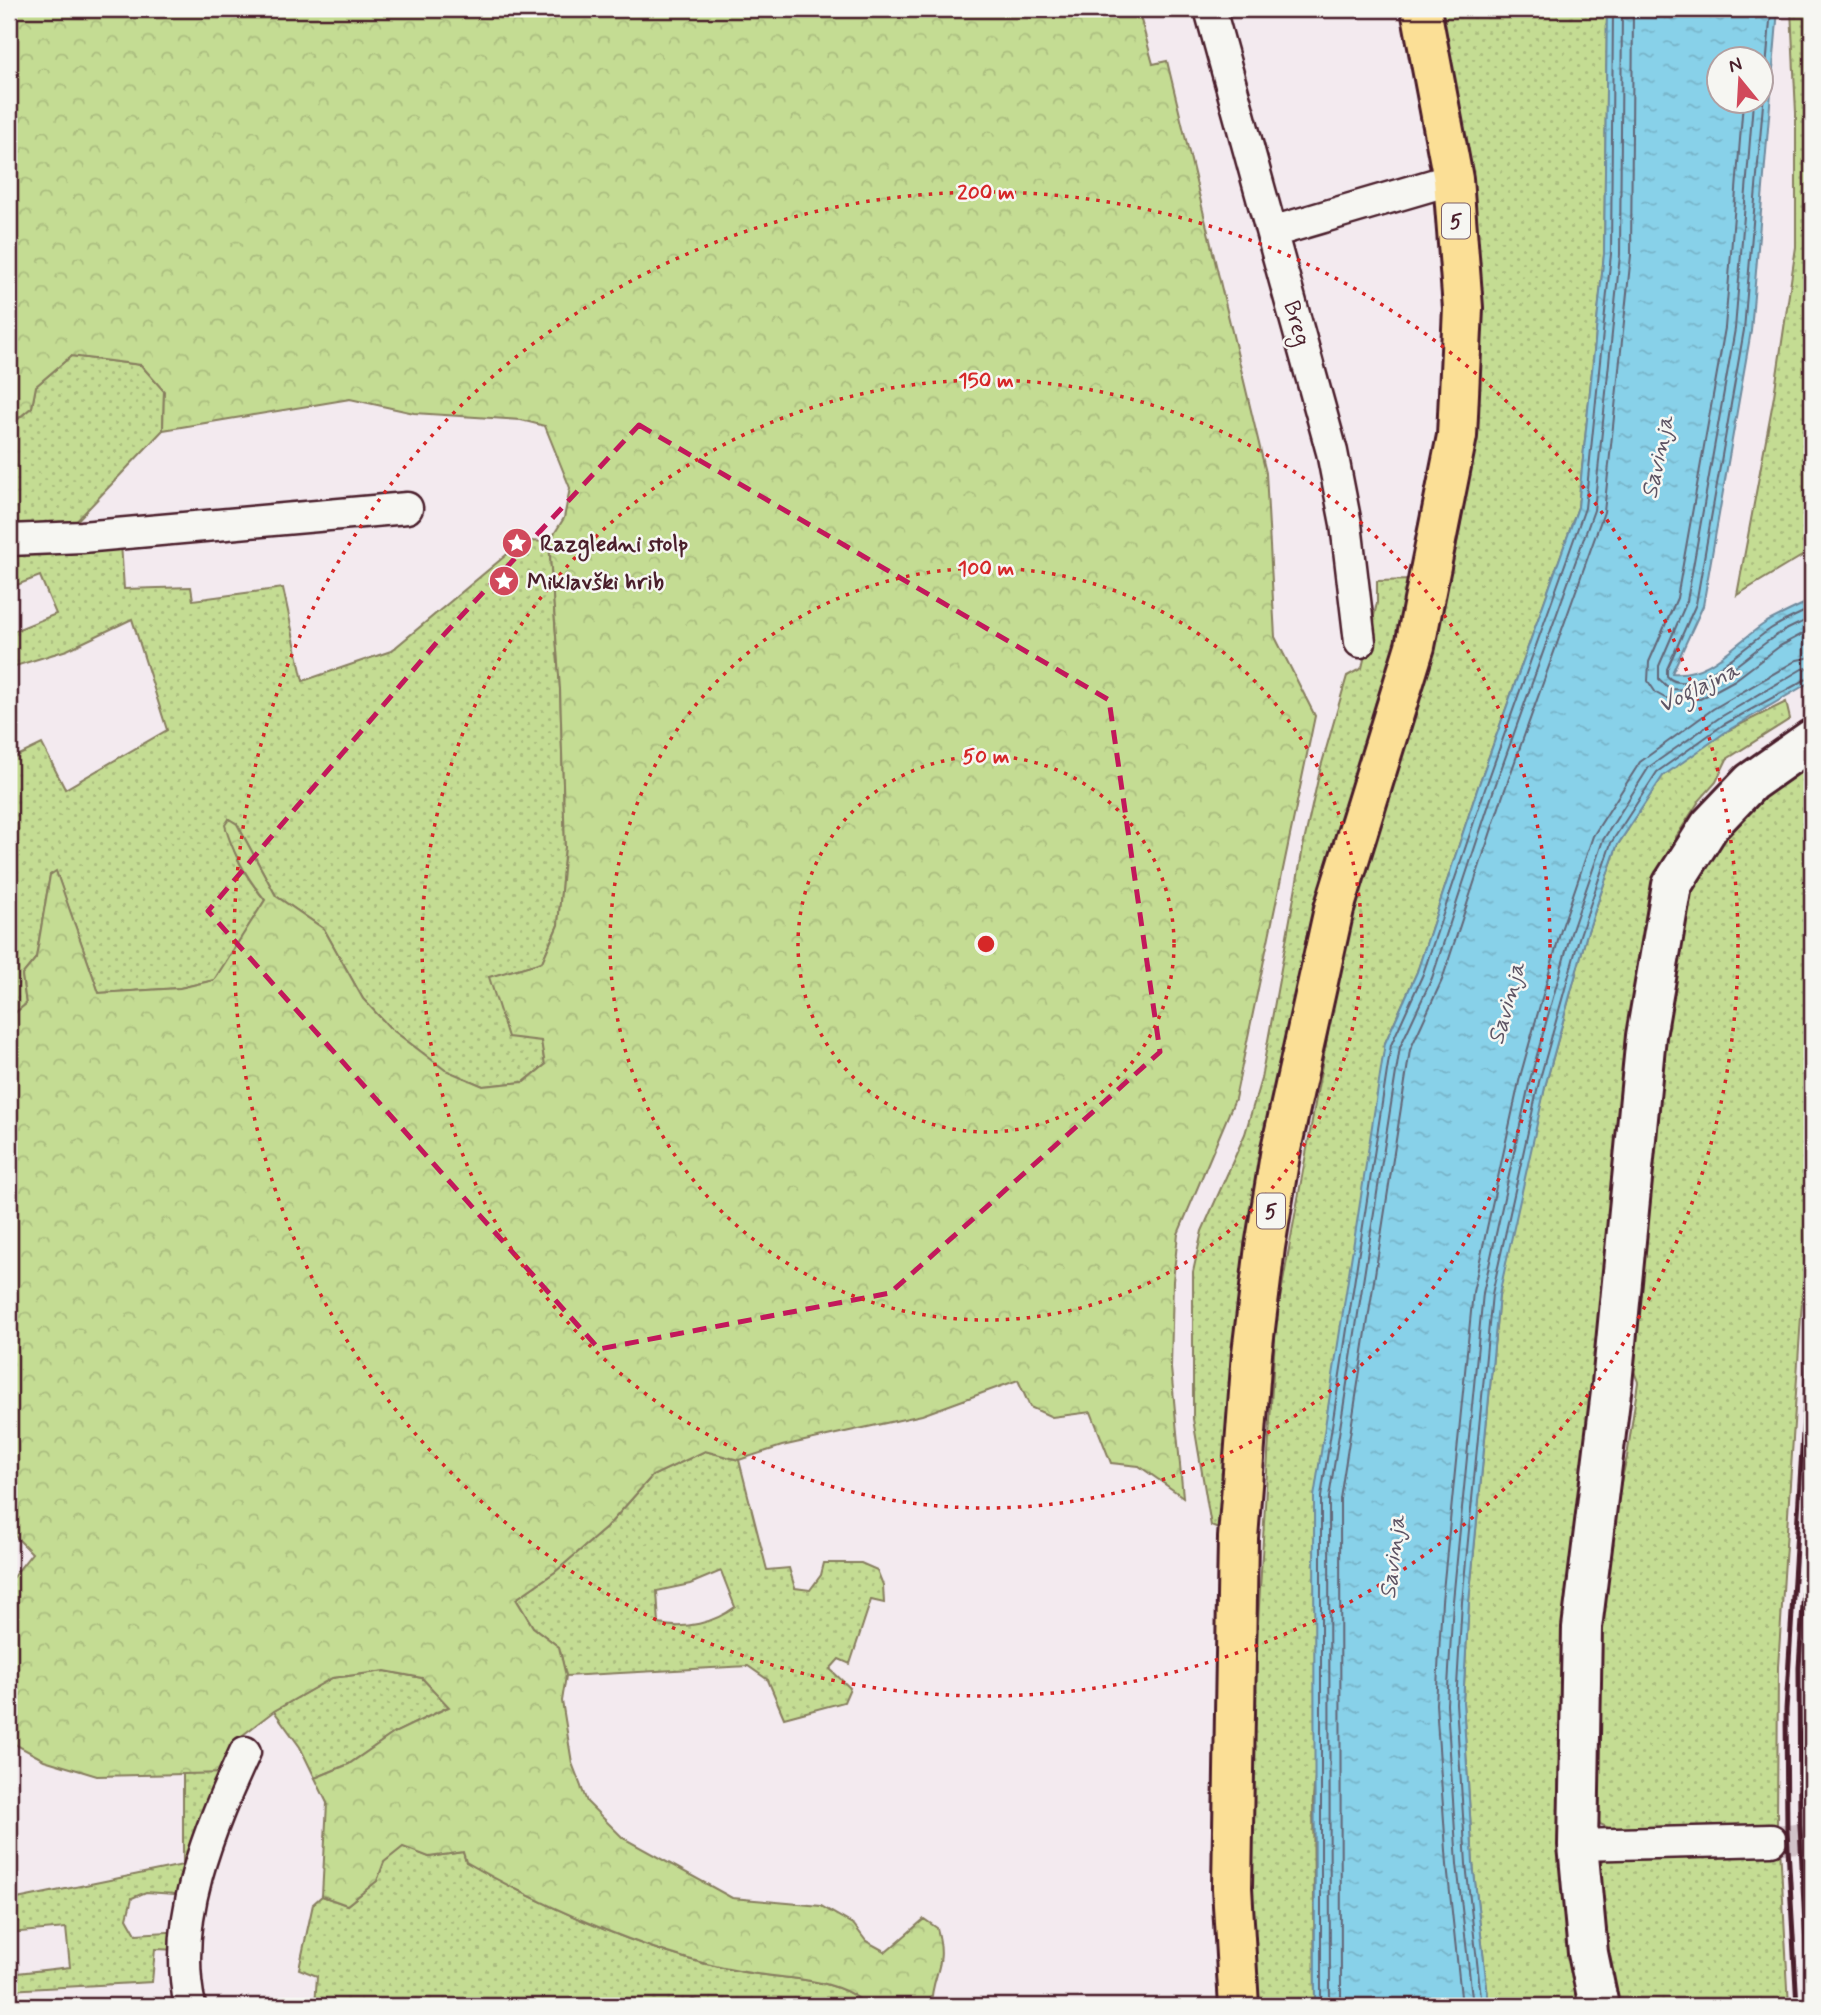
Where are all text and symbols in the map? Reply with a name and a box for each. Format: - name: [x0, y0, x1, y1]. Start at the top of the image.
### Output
- north arrow: [1706, 46, 1776, 116]
- text: N: [1725, 51, 1745, 79]
- text: 200 m: [957, 179, 1015, 207]
- road number: 5: [1442, 204, 1470, 238]
- street label: Breg: [1273, 297, 1317, 350]
- text: 150 m: [958, 367, 1014, 395]
- water label: Savinja: [1635, 411, 1683, 502]
- place icon: Razgledni stolp: [500, 526, 534, 560]
- place label: Razgledni stolp: [540, 530, 688, 562]
- text: 100 m: [958, 555, 1014, 583]
- place icon: Miklavški hrib: [487, 564, 521, 598]
- place label: Miklavški hrib: [527, 568, 664, 598]
- water label: Voglajna: [1653, 655, 1747, 724]
- text: 50 m: [963, 743, 1010, 771]
- centre of rings: [974, 932, 998, 956]
- water label: Savinja: [1481, 957, 1534, 1048]
- road number: 5: [1257, 1194, 1285, 1228]
- water label: Savinja: [1373, 1512, 1414, 1601]

